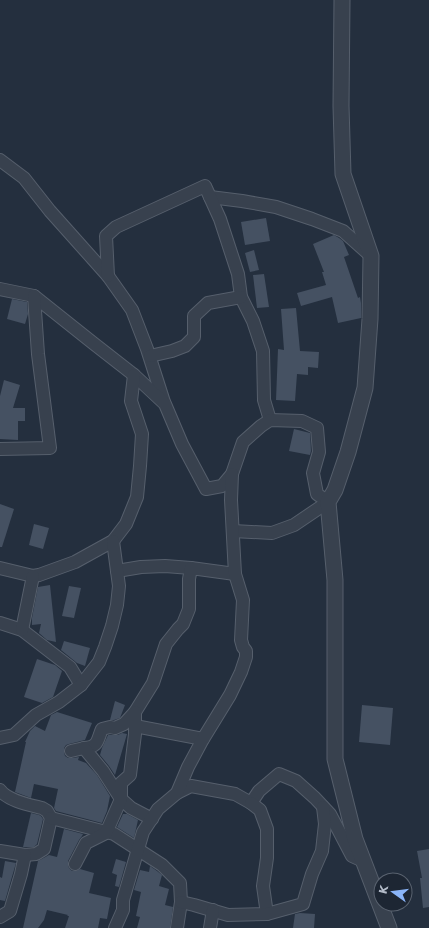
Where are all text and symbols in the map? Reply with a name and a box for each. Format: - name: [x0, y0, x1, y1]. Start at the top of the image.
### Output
- north arrow: [373, 872, 413, 912]
- text: K: [376, 884, 391, 895]

